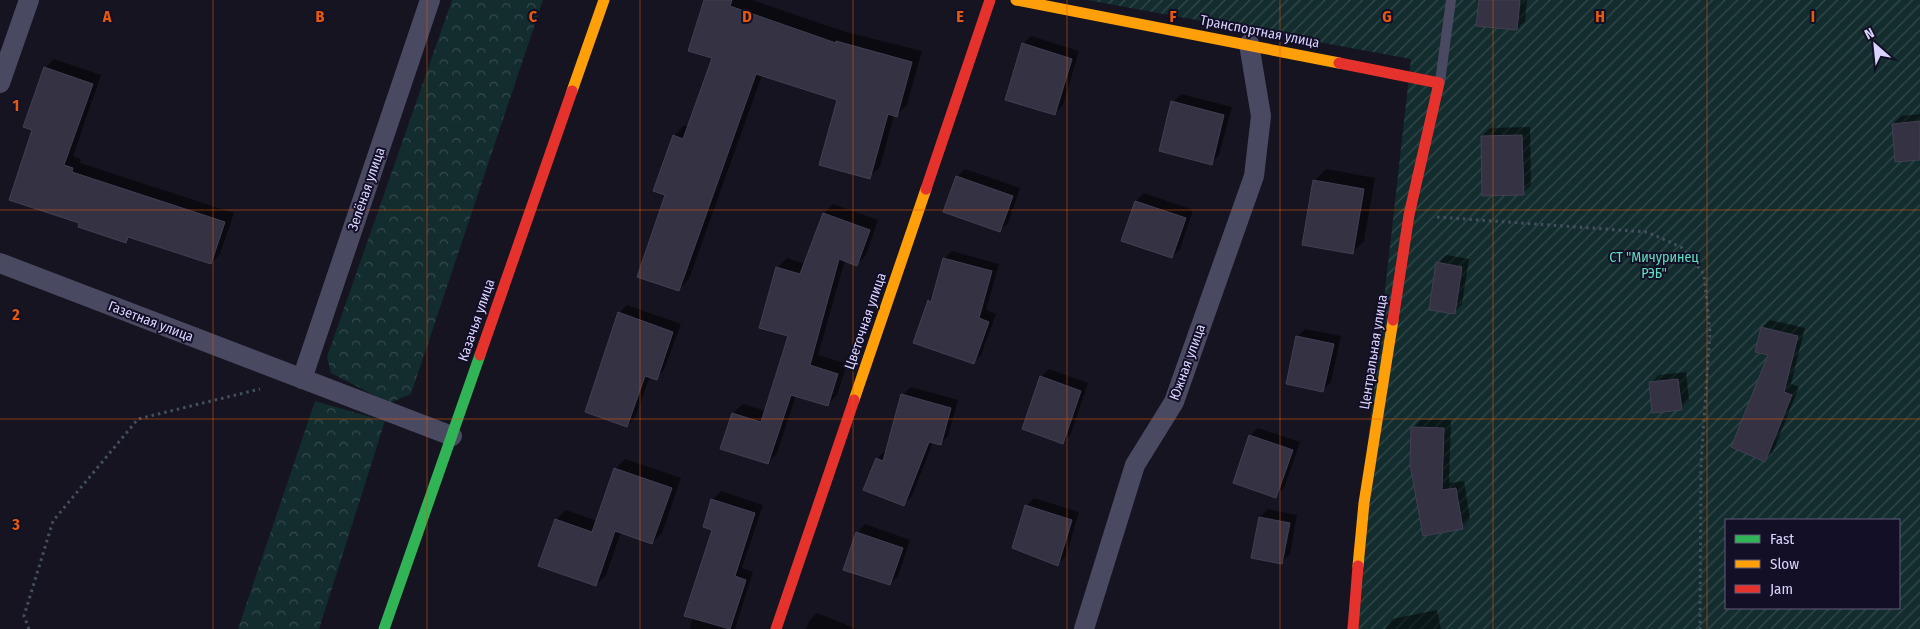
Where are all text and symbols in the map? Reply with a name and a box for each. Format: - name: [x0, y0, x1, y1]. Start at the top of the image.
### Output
- text: A: [102, 7, 112, 26]
- text: B: [316, 7, 325, 26]
- text: C: [529, 7, 538, 26]
- text: D: [742, 7, 752, 26]
- text: E: [956, 7, 964, 26]
- text: F: [1169, 7, 1177, 26]
- text: G: [1382, 7, 1392, 26]
- text: H: [1595, 7, 1605, 26]
- text: I: [1811, 7, 1815, 26]
- street label: Транспортная улица: [1199, 12, 1321, 51]
- north arrow: [1850, 20, 1900, 70]
- text: N: [1862, 24, 1877, 43]
- text: 1: [13, 96, 19, 115]
- street label: Зелёная улица: [344, 145, 389, 233]
- park label: СТ "Мичуринец РЭБ": [1609, 249, 1699, 282]
- street label: Цветочная улица: [841, 270, 890, 372]
- street label: Казачья улица: [454, 277, 499, 364]
- street label: Центральная улица: [1356, 293, 1391, 411]
- street label: Газетная улица: [106, 297, 196, 346]
- text: 2: [11, 305, 20, 324]
- street label: Южная улица: [1166, 322, 1209, 403]
- text: 3: [11, 515, 20, 534]
- legend: [1725, 519, 1900, 609]
- text: Fast: [1770, 530, 1794, 548]
- text: Slow: [1770, 555, 1799, 573]
- text: Jam: [1770, 580, 1793, 598]

